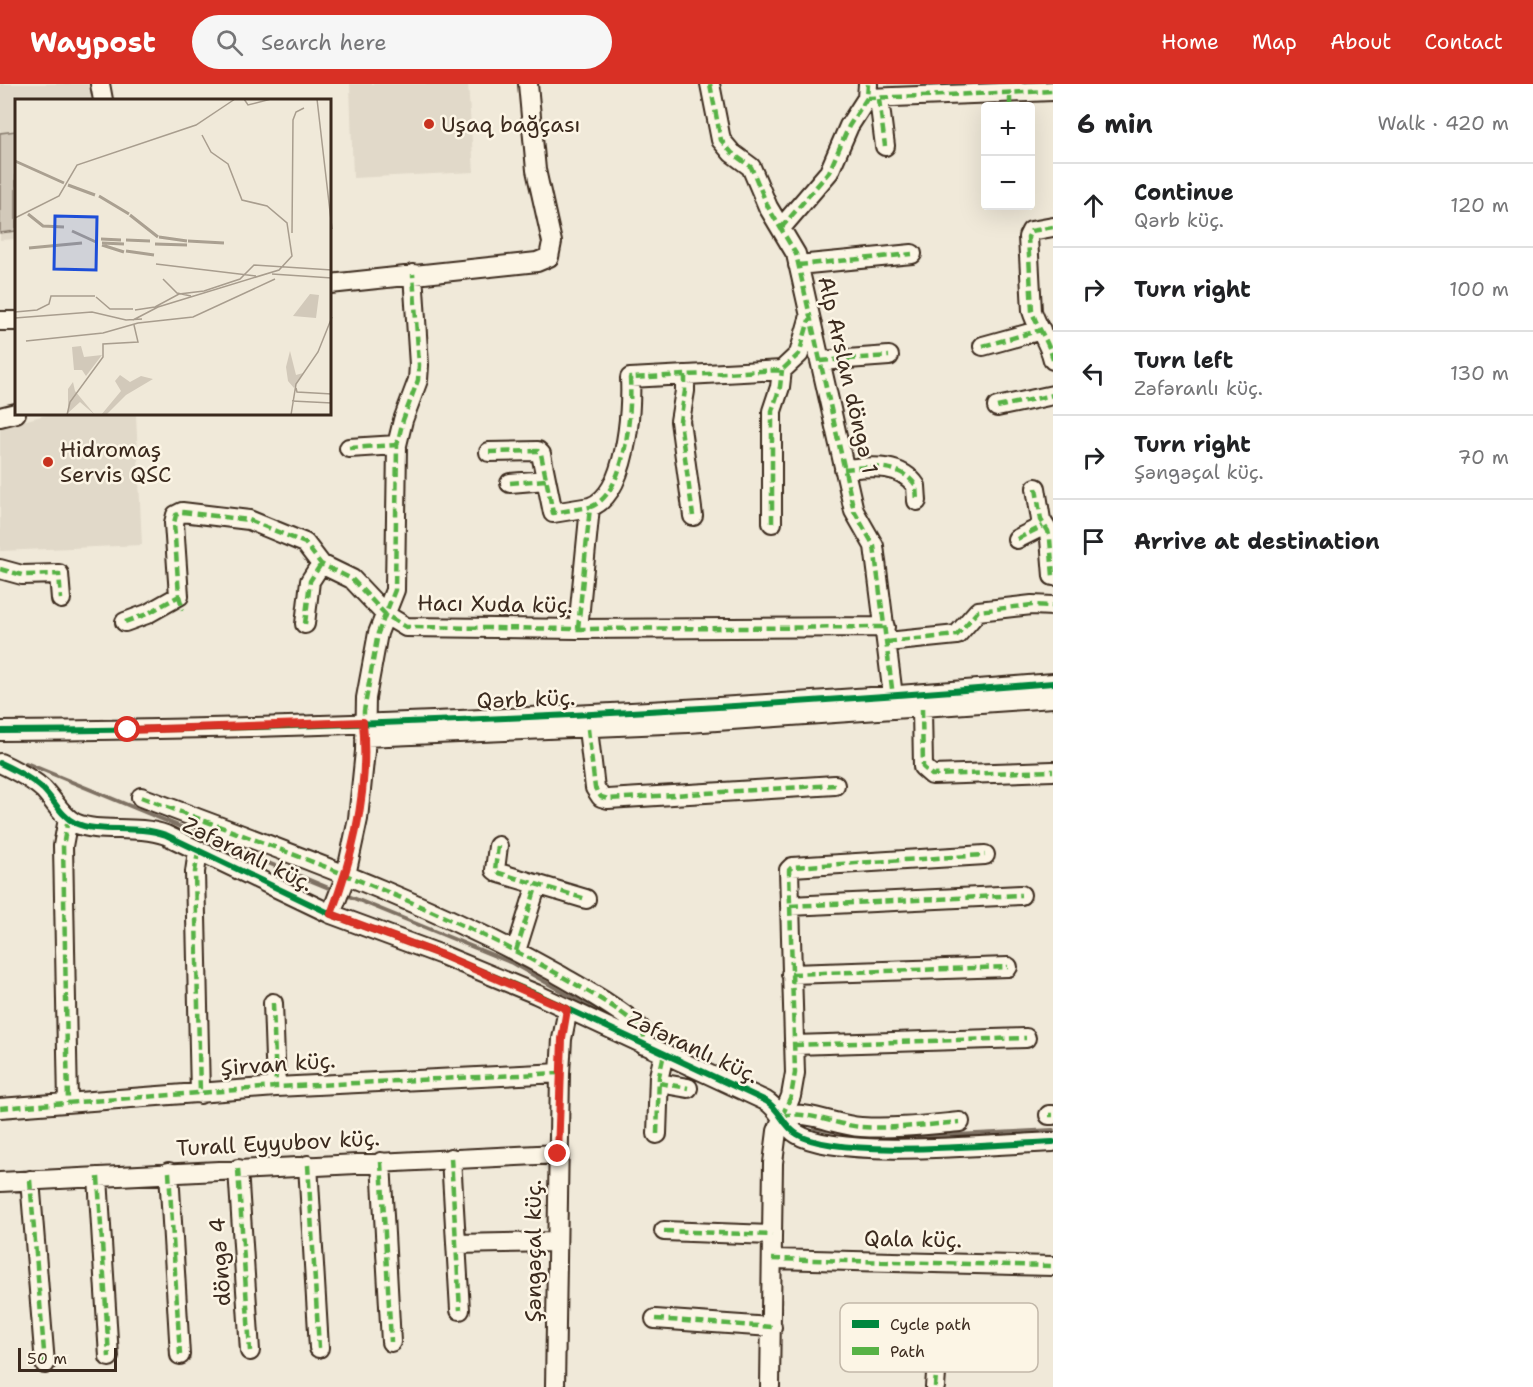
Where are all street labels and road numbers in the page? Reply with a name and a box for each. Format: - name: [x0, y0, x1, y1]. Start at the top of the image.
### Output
- street label: Alp Arslan döngə 1: [811, 273, 885, 477]
- street label: Hacı Xuda küç.: [417, 588, 573, 620]
- street label: Qərb küç.: [476, 683, 576, 715]
- street label: Zəfəranlı küç.: [178, 810, 318, 898]
- street label: Zəfəranlı küç.: [623, 1004, 763, 1090]
- street label: Şirvan küç.: [220, 1046, 336, 1082]
- street label: Turall Eyyubov küç.: [175, 1123, 381, 1163]
- street label: Şəngəçal küç.: [519, 1180, 548, 1322]
- street label: döngə 4: [202, 1217, 238, 1307]
- street label: Qala küç.: [864, 1224, 962, 1254]

